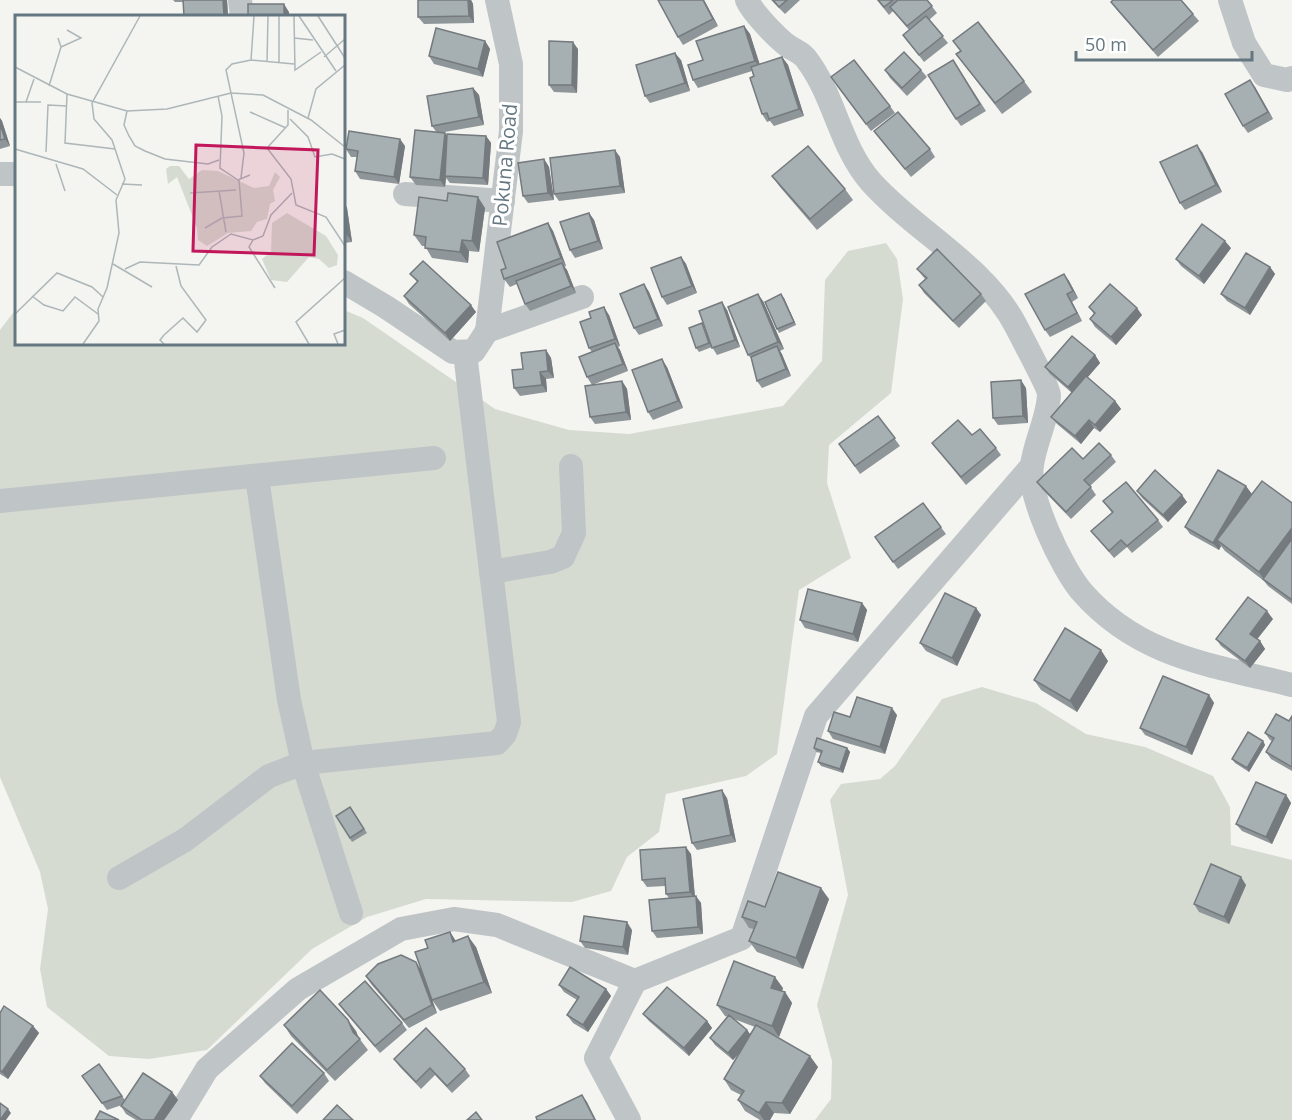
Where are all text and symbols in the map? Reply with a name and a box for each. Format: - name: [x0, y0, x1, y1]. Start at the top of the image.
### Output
- inset map: [15, 15, 345, 345]
- scale bar: [1076, 24, 1252, 62]
- text: 50 m: [1085, 32, 1127, 56]
- street label: Pokuna Road: [486, 102, 523, 227]

